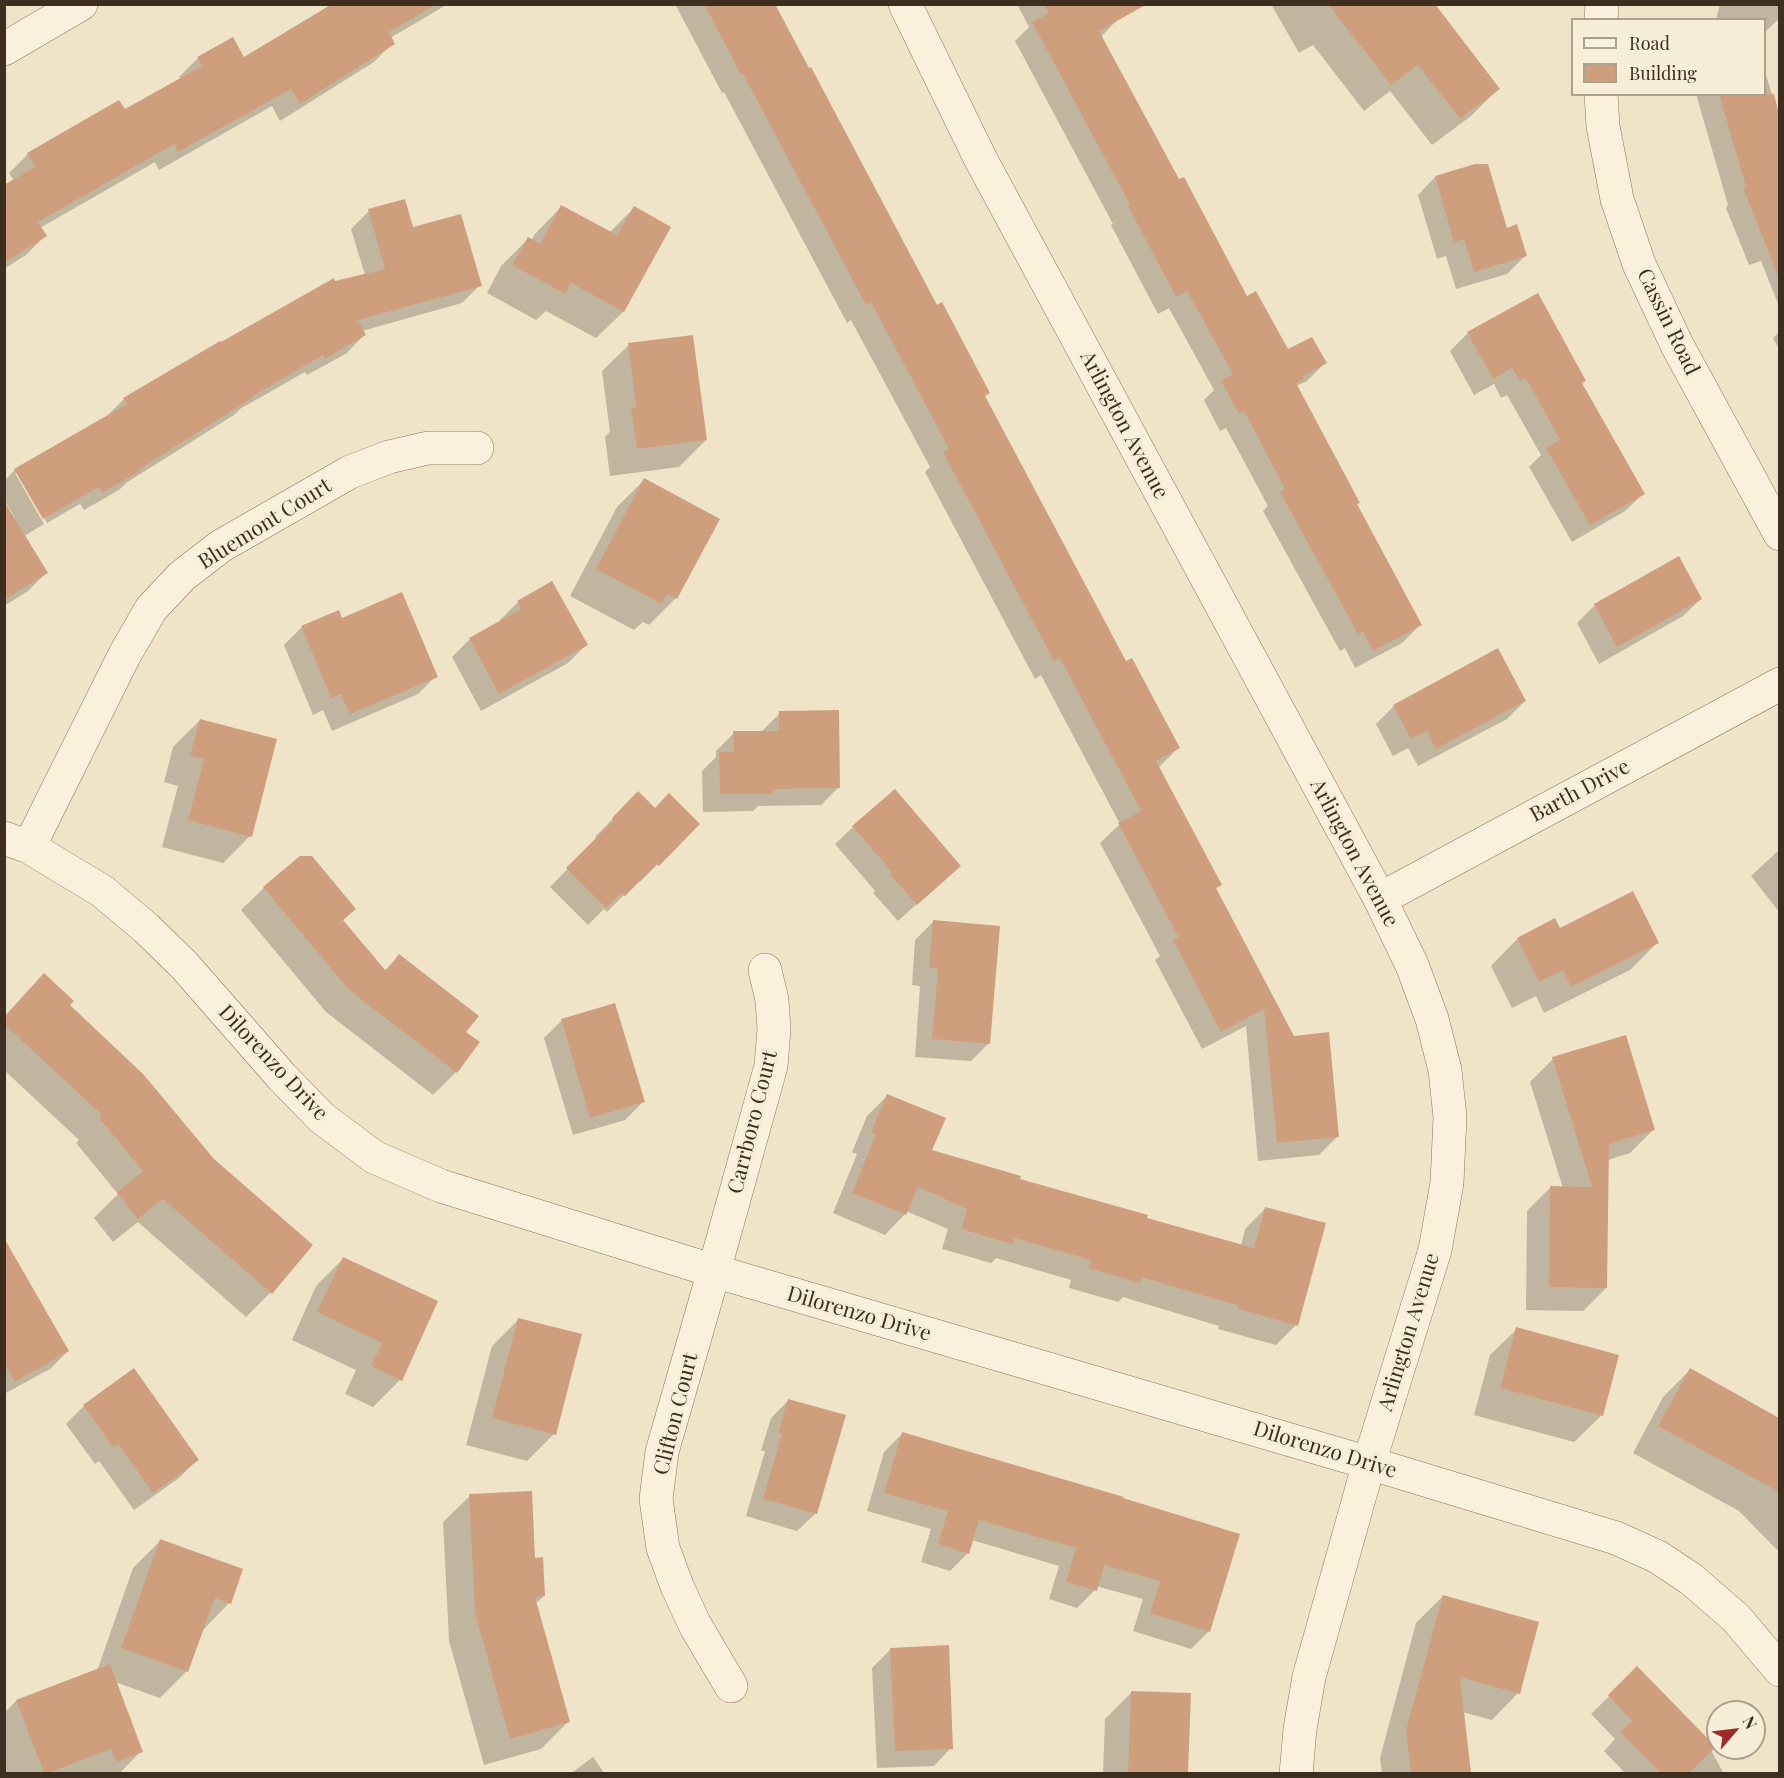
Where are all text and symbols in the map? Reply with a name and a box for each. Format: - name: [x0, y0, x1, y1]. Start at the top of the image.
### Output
- legend: [1571, 18, 1766, 96]
- text: Road: [1629, 31, 1670, 55]
- text: Building: [1629, 61, 1697, 85]
- street label: Cassin Road: [1631, 265, 1705, 379]
- street label: Arlington Avenue: [1074, 347, 1174, 503]
- street label: Bluemont Court: [194, 473, 336, 575]
- street label: Barth Drive: [1526, 754, 1634, 828]
- street label: Arlington Avenue: [1304, 775, 1404, 931]
- street label: Dilorenzo Drive: [213, 1000, 333, 1126]
- street label: Carrboro Court: [723, 1048, 783, 1196]
- street label: Arlington Avenue: [1373, 1250, 1445, 1414]
- street label: Dilorenzo Drive: [784, 1281, 934, 1347]
- street label: Clifton Court: [649, 1350, 703, 1478]
- street label: Dilorenzo Drive: [1250, 1416, 1400, 1484]
- north arrow: [1706, 1700, 1766, 1760]
- text: N: [1739, 1712, 1763, 1732]

